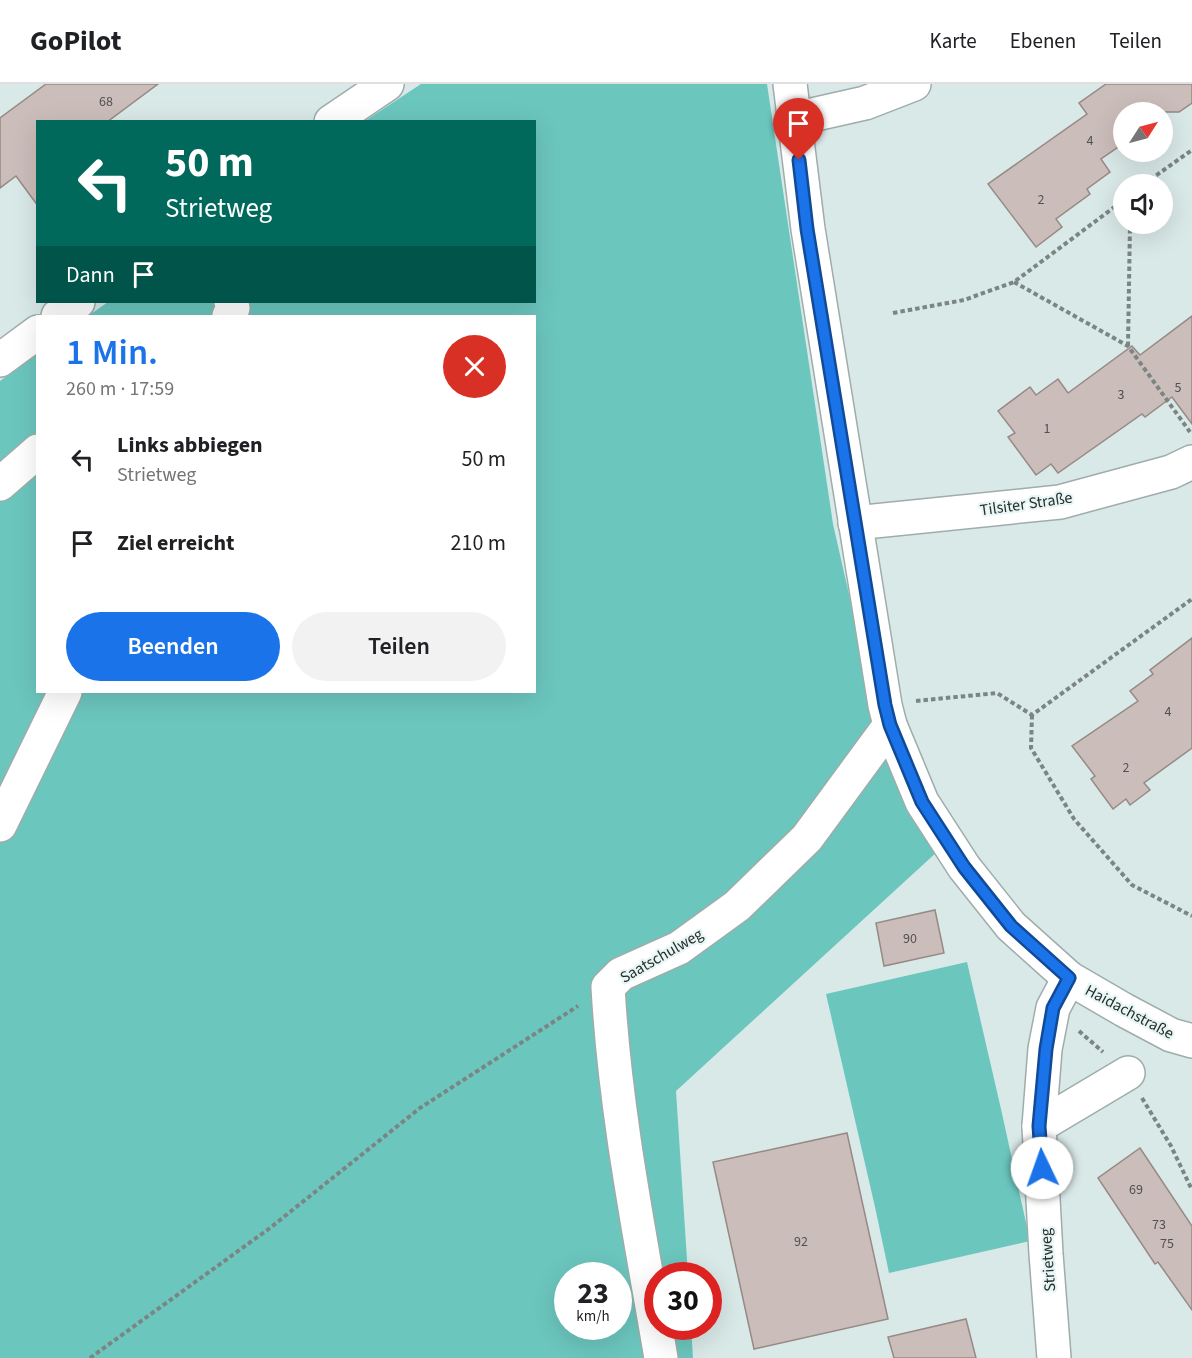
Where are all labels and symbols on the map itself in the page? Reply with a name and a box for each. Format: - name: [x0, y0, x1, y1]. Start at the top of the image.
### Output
- house number: 68: [99, 92, 113, 112]
- pin: [773, 98, 824, 160]
- north arrow: [1113, 102, 1173, 162]
- house number: 4: [1087, 131, 1094, 151]
- house number: 2: [1038, 190, 1045, 210]
- house number: 5: [1175, 378, 1182, 398]
- house number: 3: [1118, 385, 1125, 405]
- house number: 1: [1044, 419, 1051, 439]
- street label: Tilsiter Straße: [979, 487, 1074, 521]
- house number: 4: [1165, 702, 1172, 722]
- house number: 2: [1123, 758, 1130, 778]
- street label: Saatschulweg: [616, 923, 707, 989]
- house number: 90: [903, 929, 917, 949]
- street label: Haidachstraße: [1081, 979, 1178, 1045]
- position arrow: [1010, 1136, 1074, 1200]
- house number: 69: [1129, 1180, 1143, 1200]
- house number: 73: [1152, 1215, 1166, 1235]
- street label: Strietweg: [1035, 1227, 1061, 1292]
- house number: 92: [794, 1232, 808, 1252]
- house number: 75: [1160, 1234, 1174, 1254]
- speed limit sign: 30: [644, 1262, 722, 1340]

